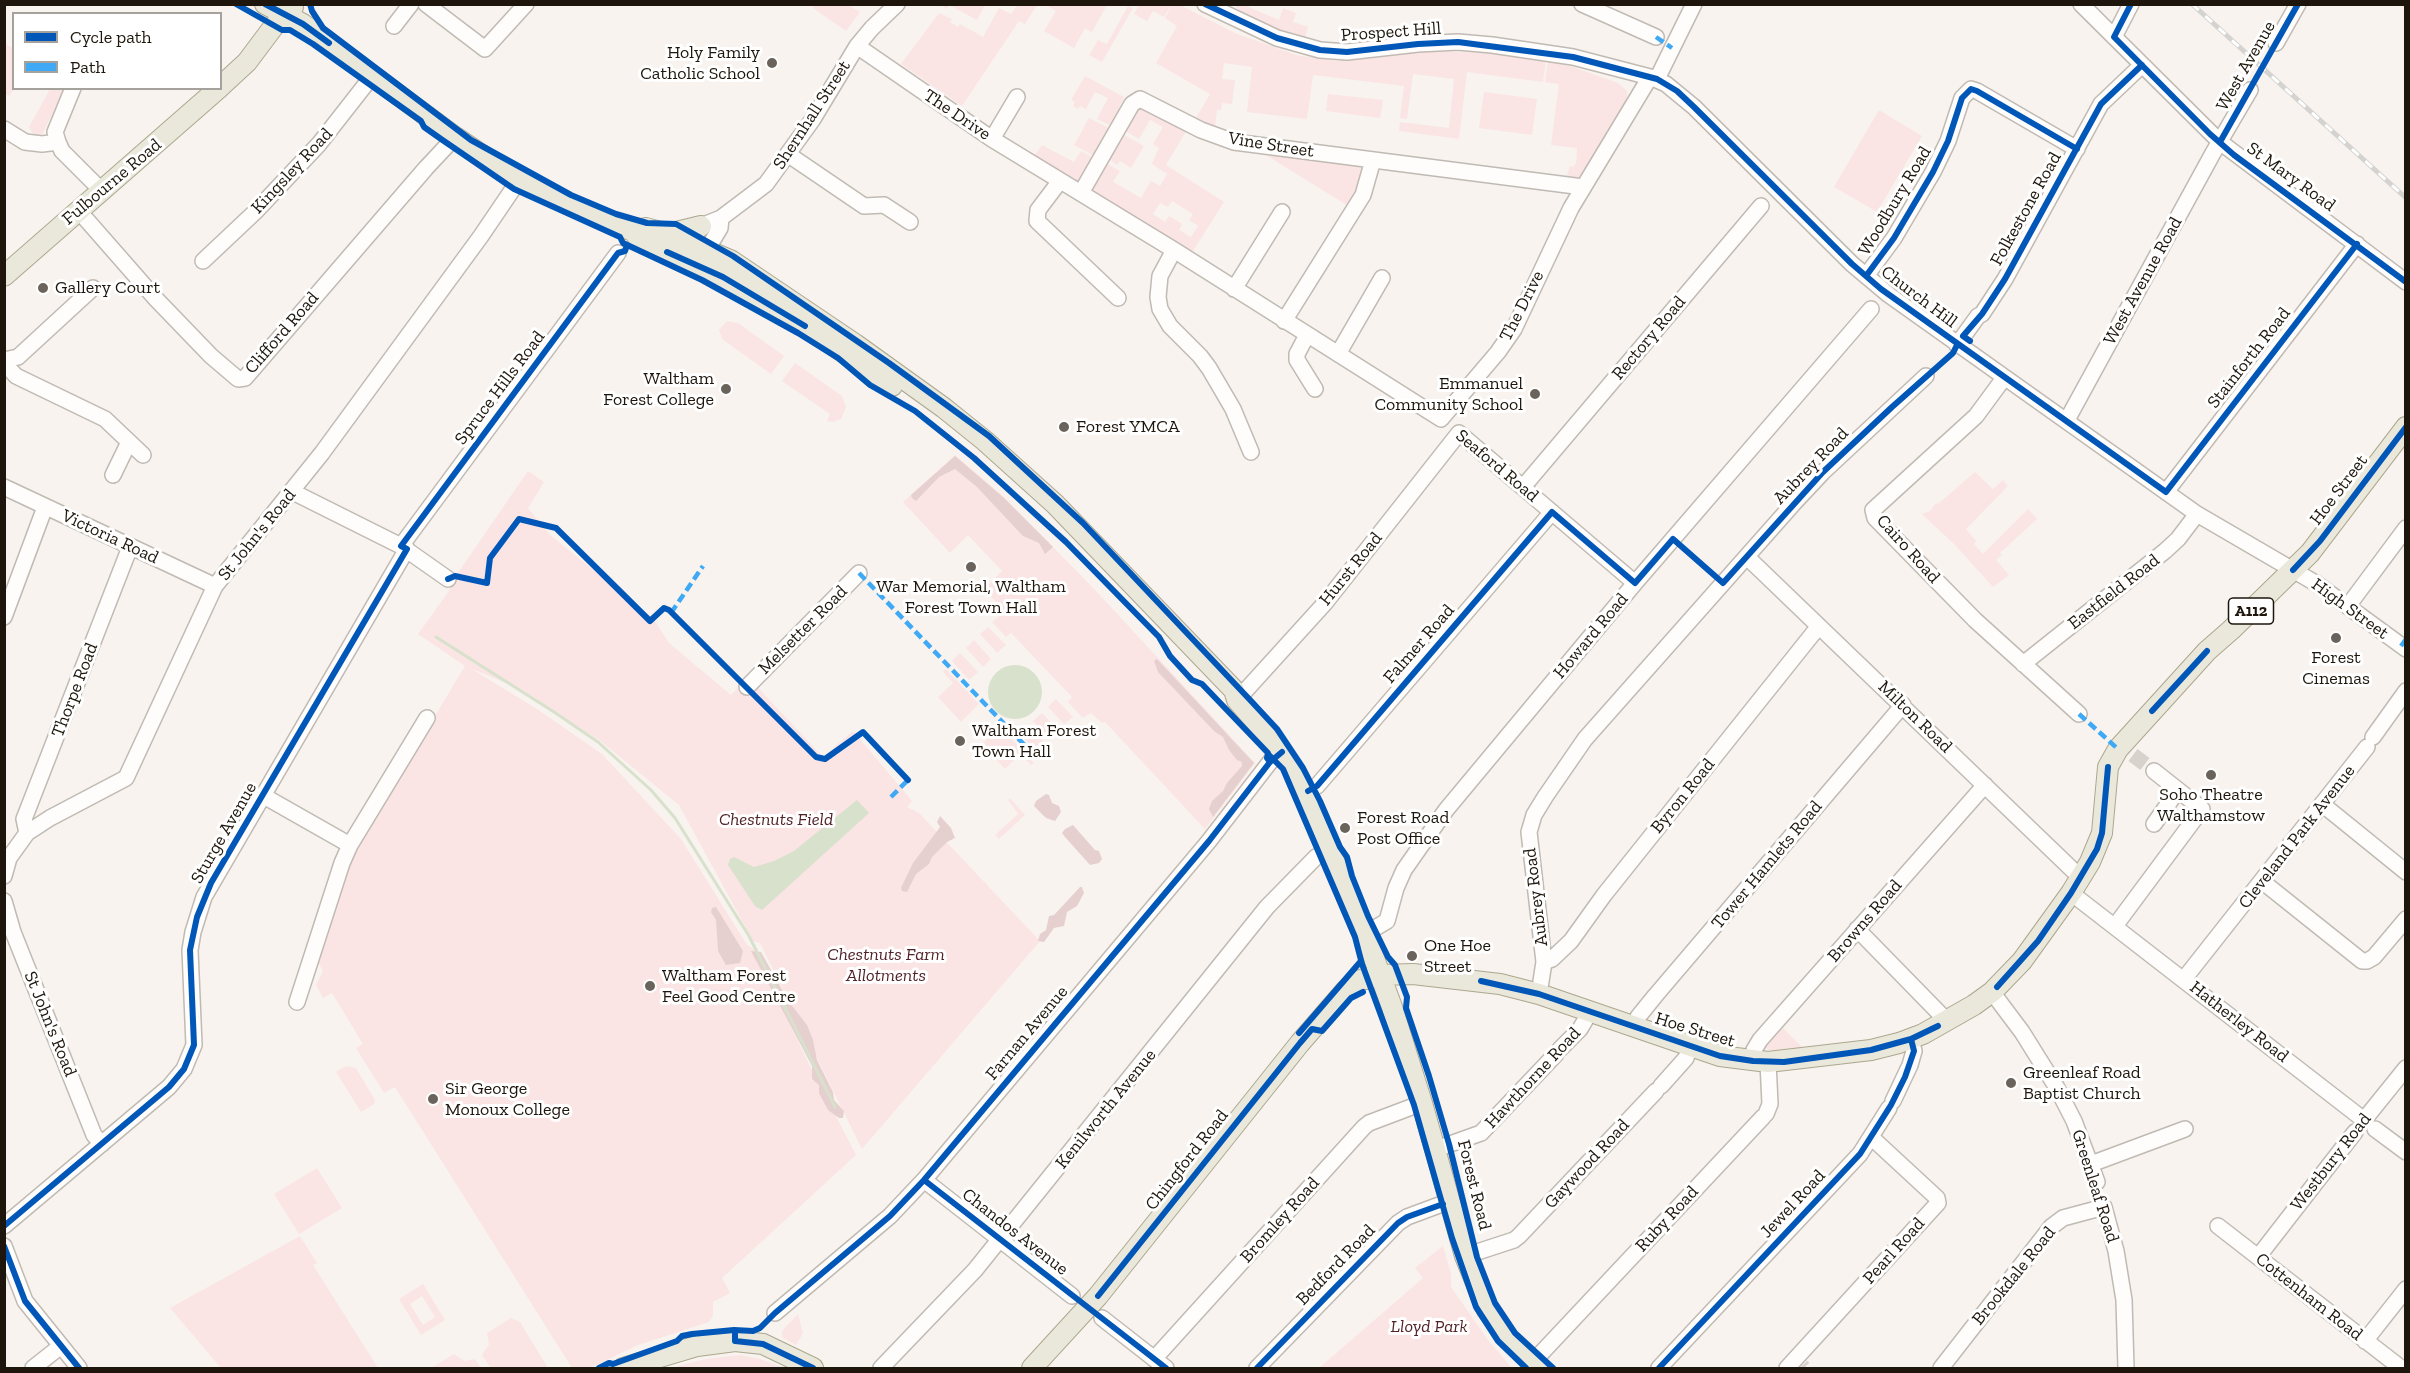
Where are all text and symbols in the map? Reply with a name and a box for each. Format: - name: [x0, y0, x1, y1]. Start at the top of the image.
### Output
- legend: [12, 12, 222, 90]
- street label: West Avenue: [2212, 17, 2280, 115]
- street label: Prospect Hill: [1340, 18, 1442, 46]
- text: Cycle path: [70, 26, 152, 48]
- place label: Holy Family Catholic School: [640, 42, 760, 84]
- text: Path: [70, 56, 106, 78]
- marker: Holy Family Catholic School: [765, 56, 779, 70]
- street label: Shernhall Street: [769, 56, 855, 174]
- street label: The Drive: [919, 85, 995, 145]
- street label: Kingsley Road: [247, 124, 337, 218]
- street label: Vine Street: [1227, 128, 1315, 162]
- street label: Fulbourne Road: [58, 134, 166, 230]
- street label: St Mary Road: [2242, 138, 2340, 216]
- street label: Woodbury Road: [1854, 142, 1936, 260]
- street label: Folkestone Road: [1986, 148, 2066, 270]
- street label: West Avenue Road: [2099, 213, 2187, 349]
- street label: Church Hill: [1877, 261, 1961, 333]
- street label: The Drive: [1495, 267, 1549, 345]
- place label: Gallery Court: [55, 277, 160, 299]
- marker: Gallery Court: [36, 281, 50, 295]
- street label: Clifford Road: [240, 287, 324, 379]
- street label: Rectory Road: [1608, 292, 1690, 384]
- street label: Stainforth Road: [2203, 303, 2295, 413]
- street label: Spruce Hills Road: [450, 327, 550, 449]
- place label: Waltham Forest College: [603, 368, 714, 410]
- place label: Emmanuel Community School: [1374, 373, 1523, 416]
- marker: Waltham Forest College: [719, 382, 733, 396]
- marker: Emmanuel Community School: [1528, 387, 1542, 401]
- place label: Forest YMCA: [1076, 416, 1180, 438]
- marker: Forest YMCA: [1057, 420, 1071, 434]
- street label: Aubrey Road: [1769, 423, 1853, 509]
- street label: Seaford Road: [1451, 425, 1543, 507]
- street label: Hoe Street: [2306, 451, 2372, 529]
- street label: St John's Road: [214, 485, 300, 585]
- street label: Victoria Road: [58, 505, 162, 569]
- street label: Cairo Road: [1872, 510, 1944, 588]
- street label: Hurst Road: [1315, 528, 1387, 610]
- street label: Eastfield Road: [2064, 550, 2164, 634]
- marker: War Memorial, Waltham Forest Town Hall: [964, 560, 978, 574]
- street label: High Street: [2307, 574, 2393, 644]
- place label: War Memorial, Waltham Forest Town Hall: [876, 576, 1066, 618]
- street label: Melsetter Road: [754, 581, 852, 679]
- street label: Howard Road: [1549, 589, 1633, 683]
- road number: A112: [2228, 598, 2274, 624]
- street label: Falmer Road: [1379, 600, 1459, 688]
- marker: Forest Cinemas: [2329, 631, 2343, 645]
- street label: Thorpe Road: [47, 640, 103, 740]
- place label: Forest Cinemas: [2302, 647, 2370, 690]
- street label: Milton Road: [1873, 676, 1957, 758]
- place label: Waltham Forest Town Hall: [972, 720, 1096, 762]
- marker: Waltham Forest Town Hall: [953, 734, 967, 748]
- street label: Byron Road: [1646, 754, 1720, 838]
- street label: Cleveland Park Avenue: [2234, 761, 2360, 913]
- marker: Soho Theatre Walthamstow: [2204, 768, 2218, 782]
- street label: Sturge Avenue: [186, 779, 262, 887]
- place label: Soho Theatre Walthamstow: [2157, 784, 2265, 826]
- street label: Tower Hamlets Road: [1707, 796, 1827, 934]
- place label: Forest Road Post Office: [1357, 807, 1449, 850]
- park label: Chestnuts Field: [719, 809, 833, 831]
- marker: Forest Road Post Office: [1338, 821, 1352, 835]
- street label: Aubrey Road: [1519, 847, 1553, 947]
- street label: Browns Road: [1823, 875, 1907, 967]
- place label: One Hoe Street: [1424, 935, 1491, 978]
- park label: Chestnuts Farm Allotments: [827, 944, 945, 986]
- marker: One Hoe Street: [1405, 949, 1419, 963]
- place label: Waltham Forest Feel Good Centre: [662, 965, 795, 1008]
- street label: St John's Road: [19, 968, 81, 1080]
- street label: Hatherley Road: [2185, 977, 2293, 1067]
- marker: Waltham Forest Feel Good Centre: [643, 979, 657, 993]
- street label: Farnan Avenue: [981, 981, 1073, 1085]
- street label: Hoe Street: [1652, 1008, 1738, 1052]
- street label: Hawthorne Road: [1481, 1023, 1585, 1133]
- street label: Kenilworth Avenue: [1051, 1045, 1161, 1173]
- place label: Greenleaf Road Baptist Church: [2023, 1062, 2141, 1104]
- marker: Greenleaf Road Baptist Church: [2004, 1076, 2018, 1090]
- place label: Sir George Monoux College: [445, 1078, 570, 1120]
- marker: Sir George Monoux College: [426, 1092, 440, 1106]
- street label: Chingford Road: [1141, 1105, 1233, 1215]
- street label: Westbury Road: [2286, 1109, 2376, 1215]
- street label: Gaywood Road: [1540, 1115, 1634, 1213]
- street label: Greenleaf Road: [2067, 1127, 2123, 1245]
- street label: Forest Road: [1452, 1138, 1496, 1232]
- street label: Jewel Road: [1756, 1165, 1830, 1243]
- street label: Bromley Road: [1236, 1173, 1324, 1267]
- street label: Ruby Road: [1631, 1181, 1703, 1257]
- street label: Chandos Avenue: [958, 1184, 1072, 1280]
- street label: Pearl Road: [1859, 1213, 1929, 1289]
- street label: Bedford Road: [1292, 1220, 1380, 1310]
- street label: Brookdale Road: [1968, 1222, 2060, 1330]
- street label: Cottenham Road: [2251, 1248, 2367, 1346]
- park label: Lloyd Park: [1391, 1316, 1467, 1338]

